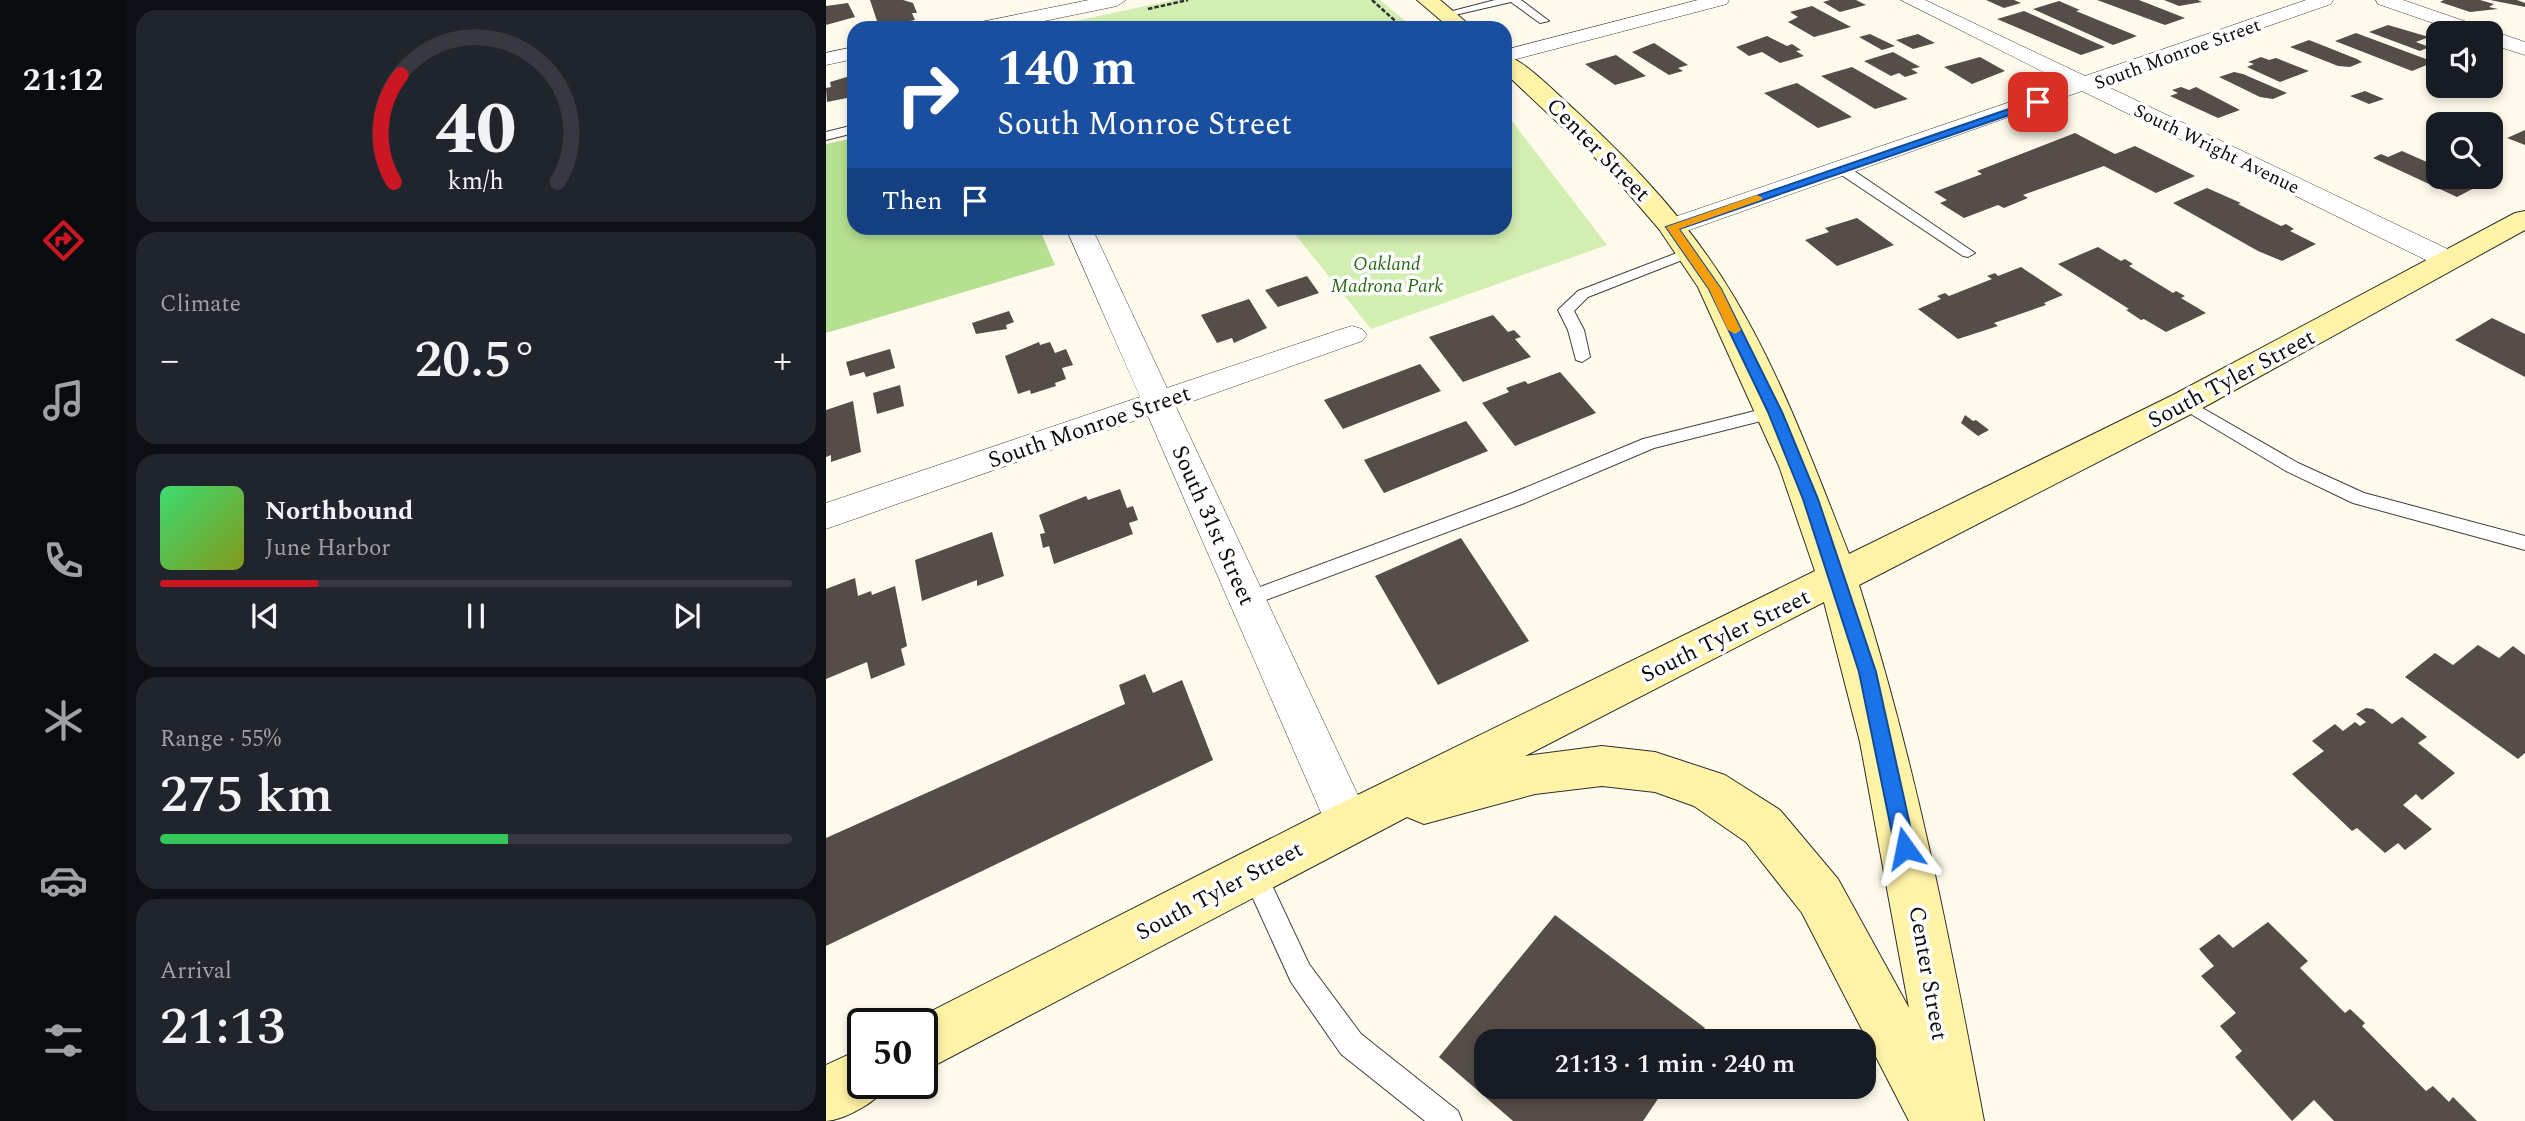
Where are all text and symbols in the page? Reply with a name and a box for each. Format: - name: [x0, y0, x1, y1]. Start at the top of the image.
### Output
- street label: South Monroe Street: [2090, 11, 2265, 98]
- map controls: [2426, 21, 2503, 189]
- button: sound: [2426, 21, 2503, 98]
- text: 140 m: [997, 32, 1136, 107]
- icon: right: [882, 49, 973, 140]
- text: 21:12: [23, 56, 103, 105]
- pin: [2008, 72, 2068, 132]
- text: 40: [435, 75, 517, 186]
- icon: arrive: [2019, 83, 2057, 121]
- street label: Center Street: [1538, 90, 1658, 210]
- street label: South Wright Avenue: [2129, 97, 2304, 202]
- text: South Monroe Street: [997, 100, 1292, 149]
- button: search: [2426, 112, 2503, 189]
- text: km/h: [448, 163, 504, 201]
- text: Then: [882, 181, 942, 221]
- icon: arrive: [956, 182, 994, 220]
- icon: directions: [39, 216, 88, 265]
- park label: Oakland Madrona Park: [1331, 250, 1443, 301]
- text: Climate: [160, 287, 241, 322]
- street label: South Tyler Street: [2142, 320, 2322, 438]
- text: 20.5°: [414, 321, 538, 400]
- text: −: [160, 332, 179, 390]
- text: +: [773, 332, 792, 390]
- icon: music: [39, 376, 88, 425]
- street label: South Monroe Street: [984, 376, 1195, 478]
- street label: South 31st Street: [1162, 440, 1264, 611]
- text: Northbound: [265, 491, 413, 531]
- text: June Harbor: [265, 531, 390, 566]
- icon: phone: [39, 536, 88, 585]
- street label: South Tyler Street: [1635, 580, 1816, 693]
- icon: previous: [246, 597, 284, 635]
- icon: pause: [457, 597, 495, 635]
- icon: next: [668, 597, 706, 635]
- icon: climate: [39, 696, 88, 745]
- text: Range · 55%: [160, 722, 281, 757]
- text: 275 km: [160, 756, 333, 835]
- position arrow: [1868, 811, 1942, 885]
- street label: South Tyler Street: [1130, 832, 1310, 950]
- icon: car: [39, 856, 88, 905]
- street label: Center Street: [1899, 903, 1957, 1043]
- text: Arrival: [160, 954, 232, 989]
- text: 21:13: [160, 988, 285, 1067]
- speed limit sign: 50: [847, 1008, 938, 1099]
- icon: filters: [39, 1016, 88, 1065]
- text: 21:13 · 1 min · 240 m: [1555, 1044, 1795, 1084]

